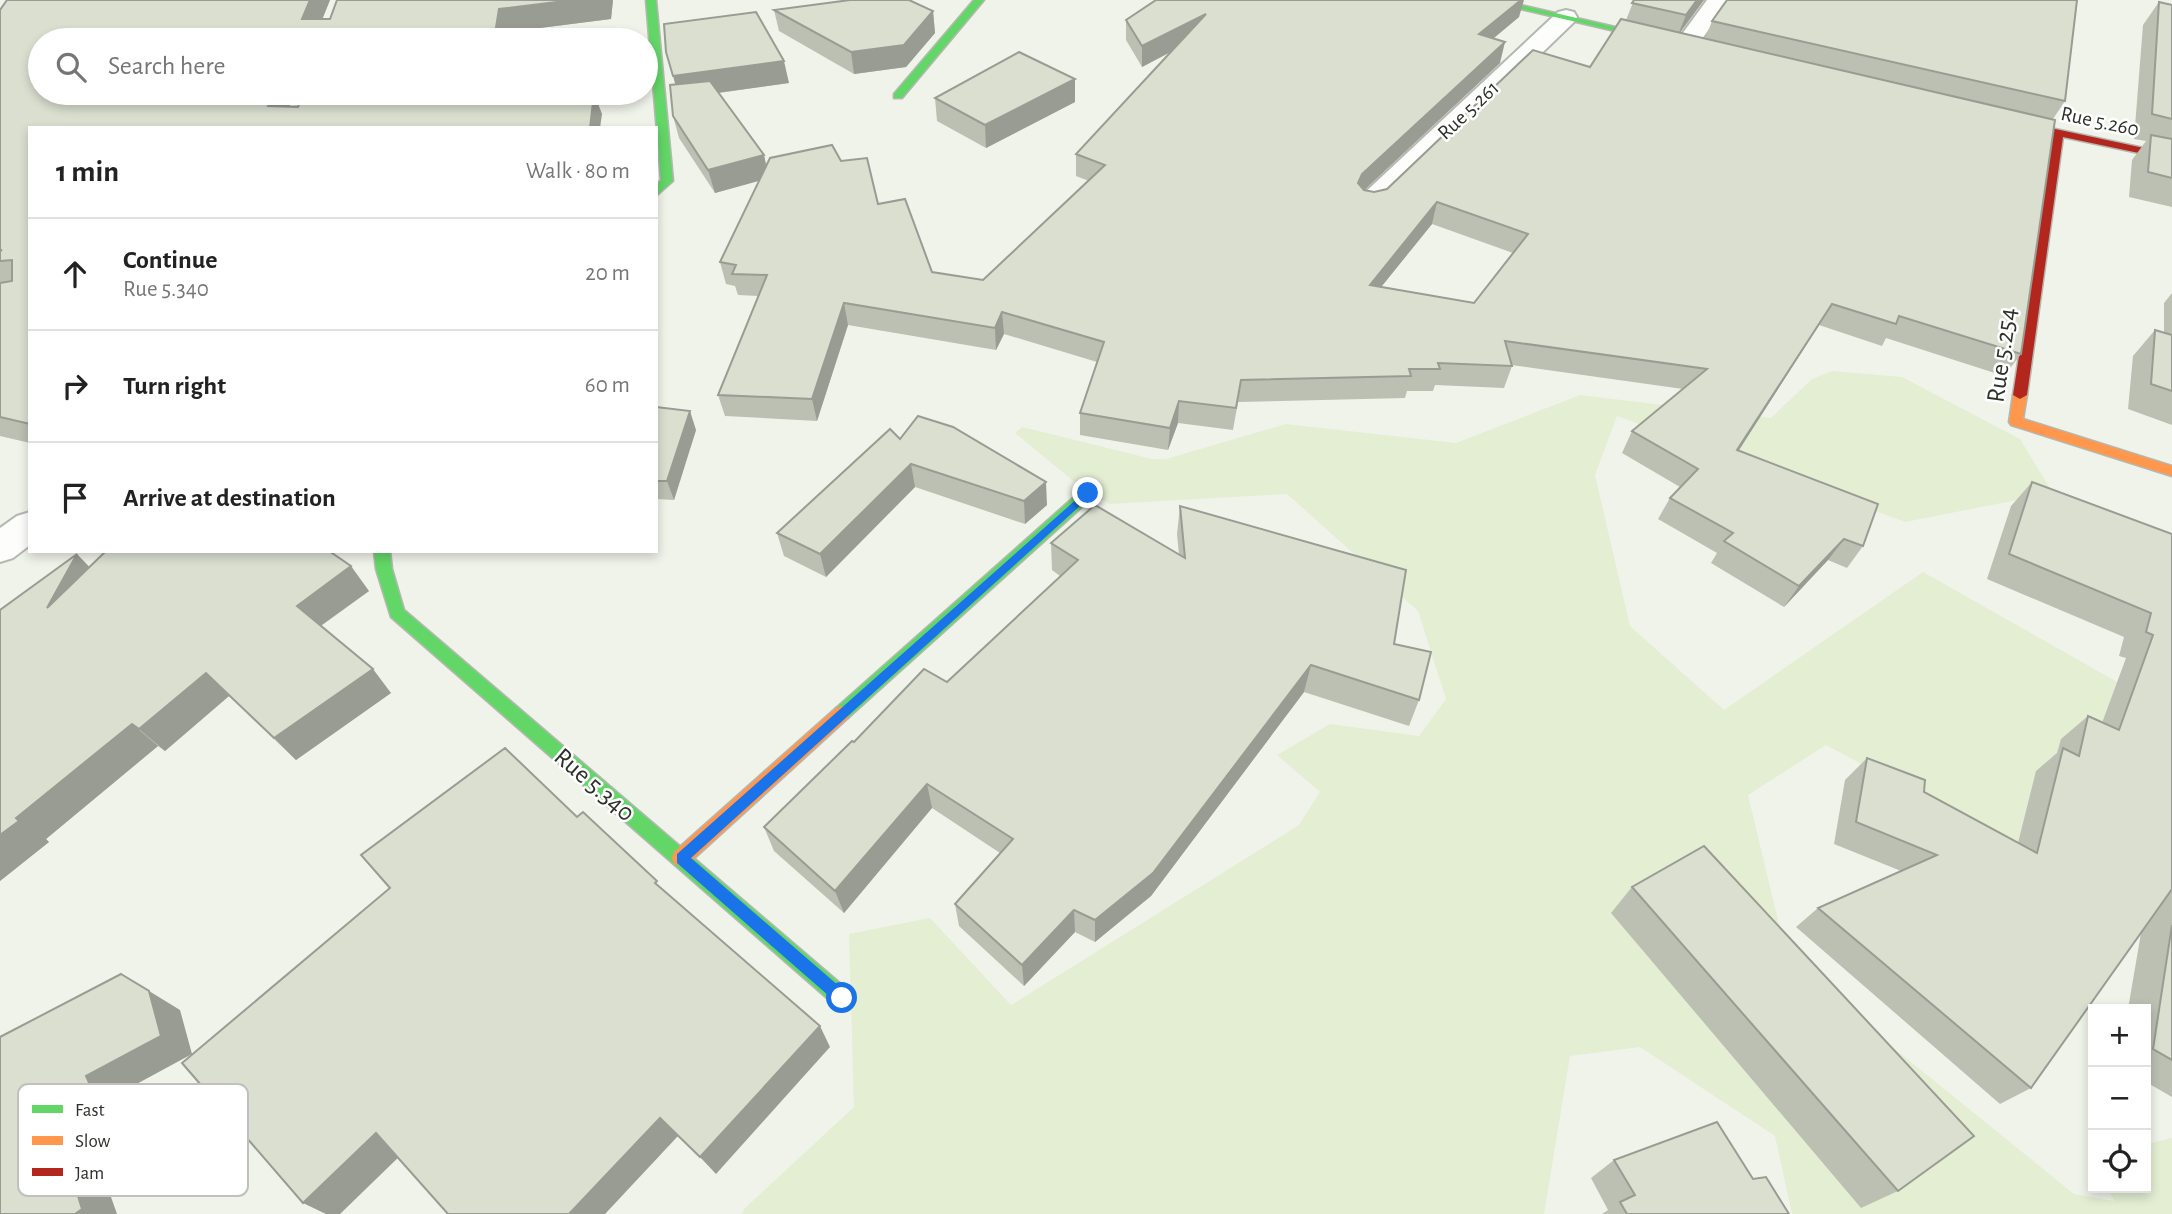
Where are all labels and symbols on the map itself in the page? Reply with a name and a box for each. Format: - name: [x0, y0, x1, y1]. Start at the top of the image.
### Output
- street label: Rue 5.261: [1434, 77, 1503, 144]
- street label: Rue 5.260: [2059, 103, 2141, 140]
- street label: Rue 5.254: [1982, 306, 2022, 404]
- route end: [1072, 477, 1103, 508]
- street label: Rue 5.340: [549, 743, 640, 826]
- route start: [826, 982, 857, 1013]
- legend: [18, 1084, 248, 1196]
- text: Fast: [75, 1101, 105, 1120]
- text: Slow: [75, 1132, 111, 1151]
- text: Jam: [75, 1164, 104, 1183]

